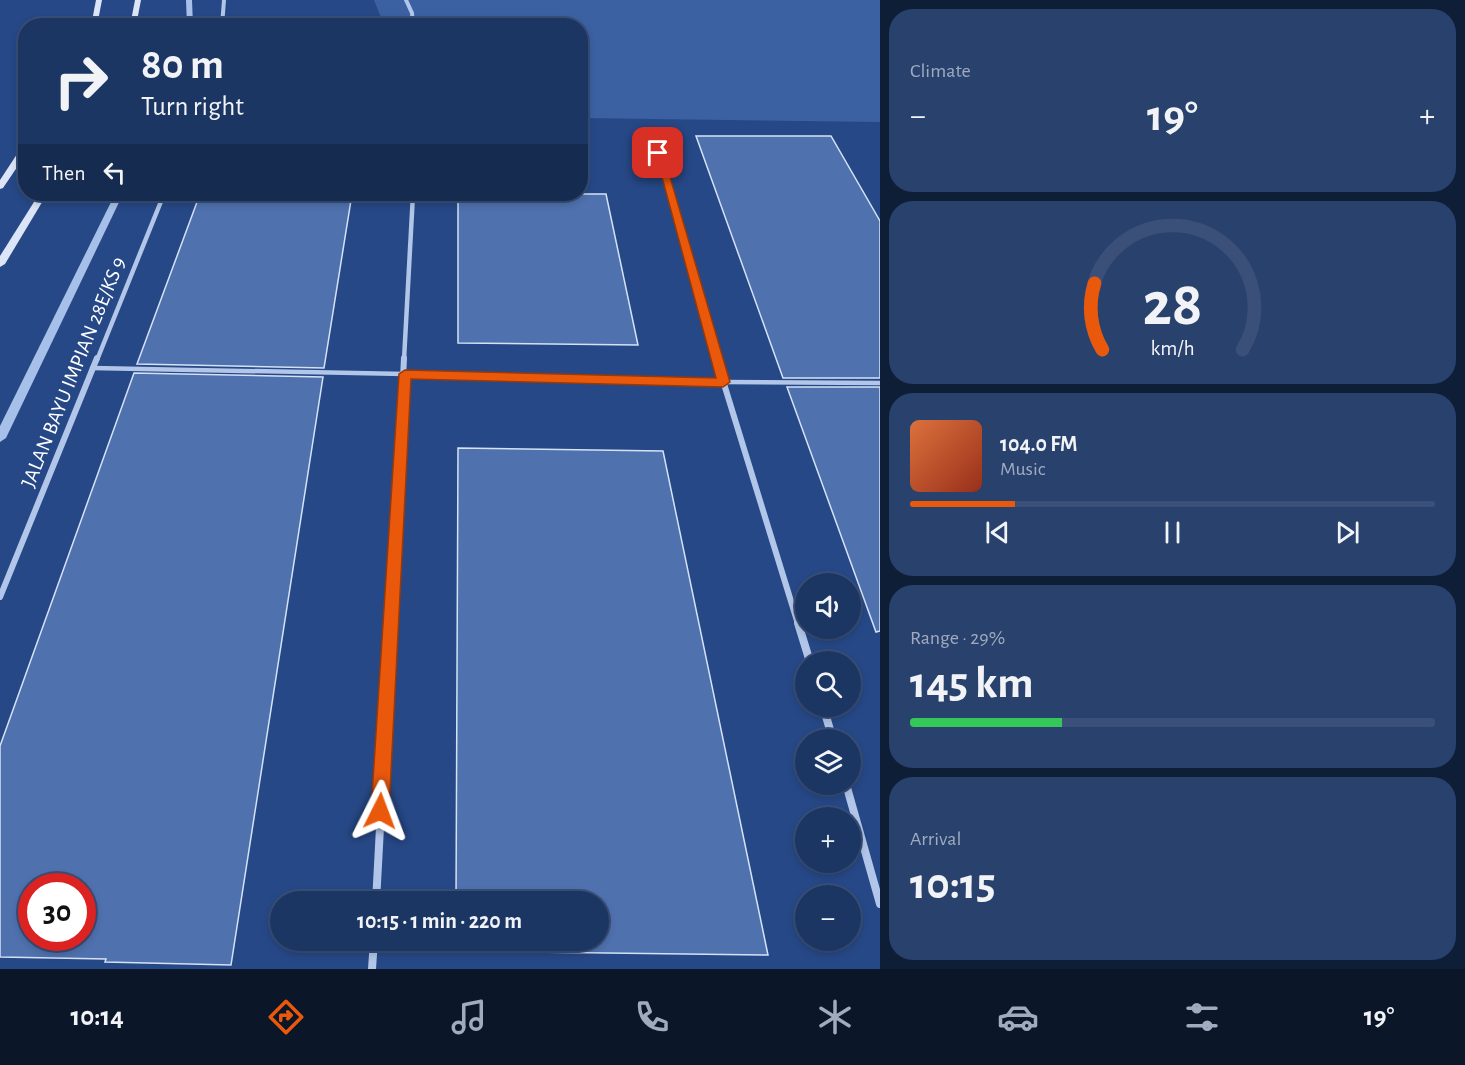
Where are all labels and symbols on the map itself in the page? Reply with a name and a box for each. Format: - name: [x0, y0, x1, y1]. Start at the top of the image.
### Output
- pin: [632, 127, 683, 178]
- street label: JALAN BAYU IMPIAN 28E/KS 9: [18, 254, 129, 490]
- position arrow: [348, 779, 412, 843]
- speed limit sign: 30: [18, 873, 96, 951]

